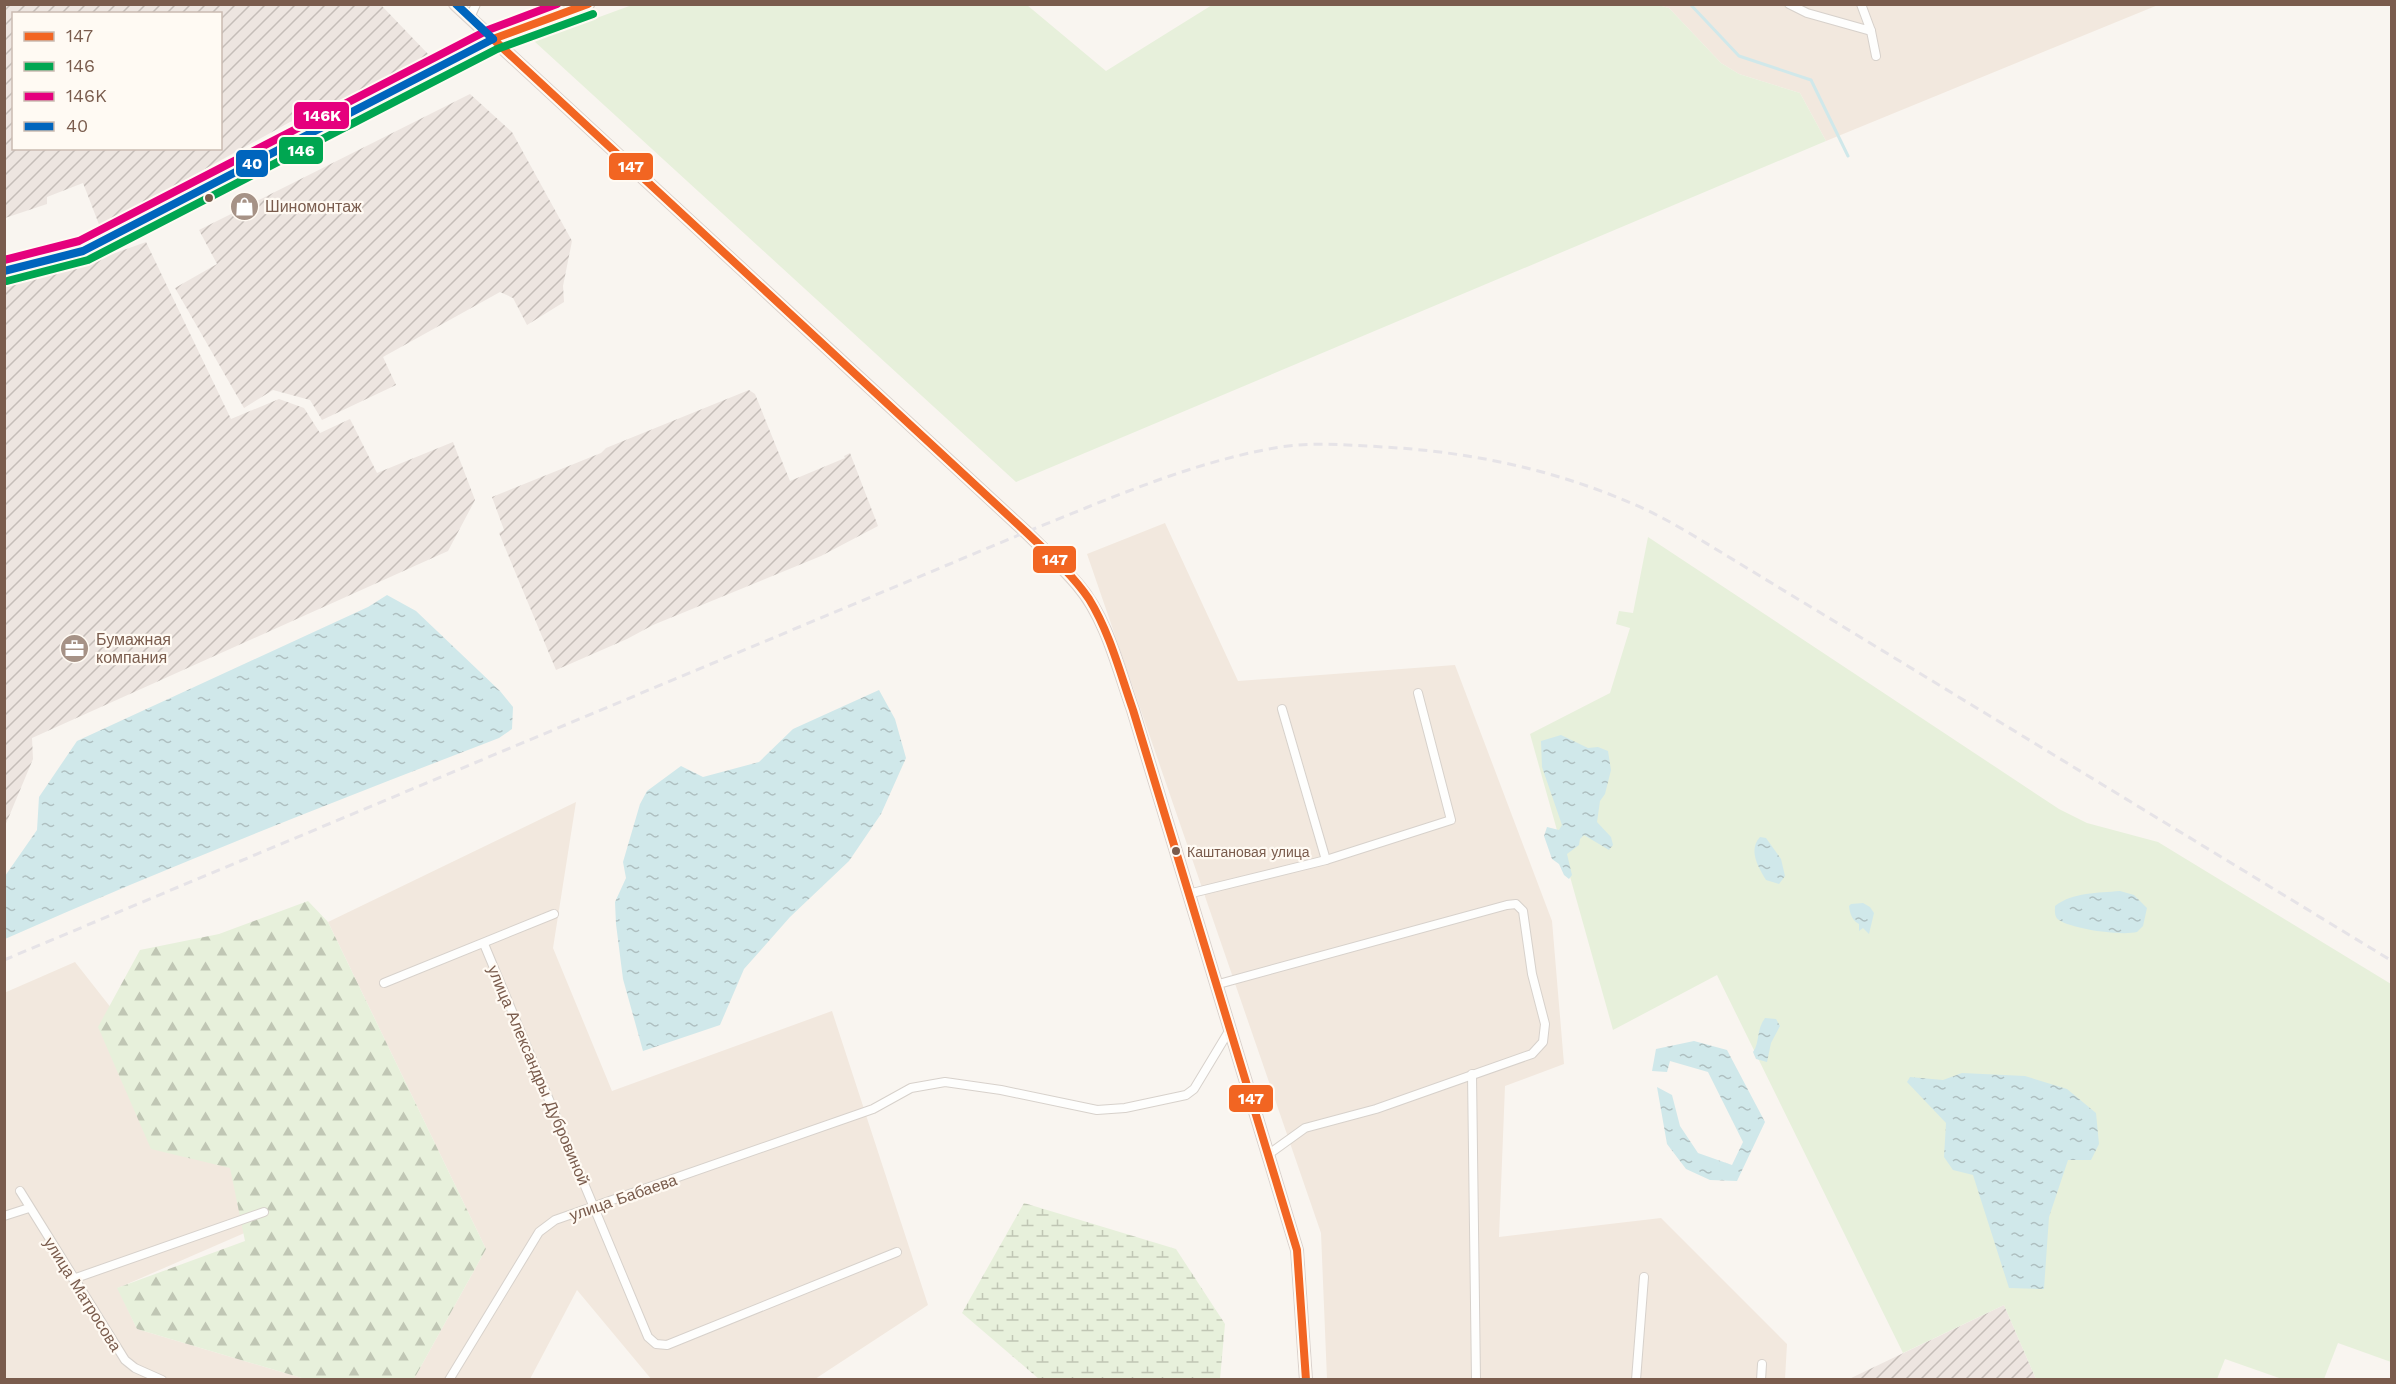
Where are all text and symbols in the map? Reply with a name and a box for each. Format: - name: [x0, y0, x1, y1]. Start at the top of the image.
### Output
- legend: [12, 12, 222, 150]
- text: 147: [66, 25, 93, 46]
- text: 146: [66, 55, 95, 76]
- text: 146K: [66, 85, 107, 106]
- line badge: 146K: [293, 101, 350, 130]
- text: 146K: [303, 106, 341, 125]
- text: 40: [66, 115, 88, 136]
- line badge: 146: [278, 136, 324, 165]
- text: 146: [287, 141, 315, 160]
- line badge: 40: [235, 149, 269, 178]
- line badge: 147: [608, 152, 654, 181]
- text: 40: [242, 154, 262, 173]
- text: 147: [618, 157, 644, 176]
- shop icon: Шиномонтаж: [228, 190, 260, 222]
- unlabelled marker: [203, 192, 215, 204]
- place label: Шиномонтаж: [265, 197, 362, 216]
- line badge: 147: [1032, 545, 1077, 574]
- text: 147: [1042, 550, 1068, 569]
- place label: Бумажная компания: [96, 630, 171, 667]
- office icon: Бумажная компания: [59, 632, 91, 664]
- place label: Каштановая улица: [1187, 844, 1310, 860]
- marker: Каштановая улица: [1170, 845, 1182, 857]
- street label: улица Александры Дубровиной: [484, 962, 594, 1188]
- line badge: 147: [1228, 1084, 1274, 1113]
- text: 147: [1238, 1089, 1264, 1108]
- street label: улица Бабаева: [567, 1170, 680, 1225]
- street label: улица Матросова: [40, 1234, 125, 1355]

